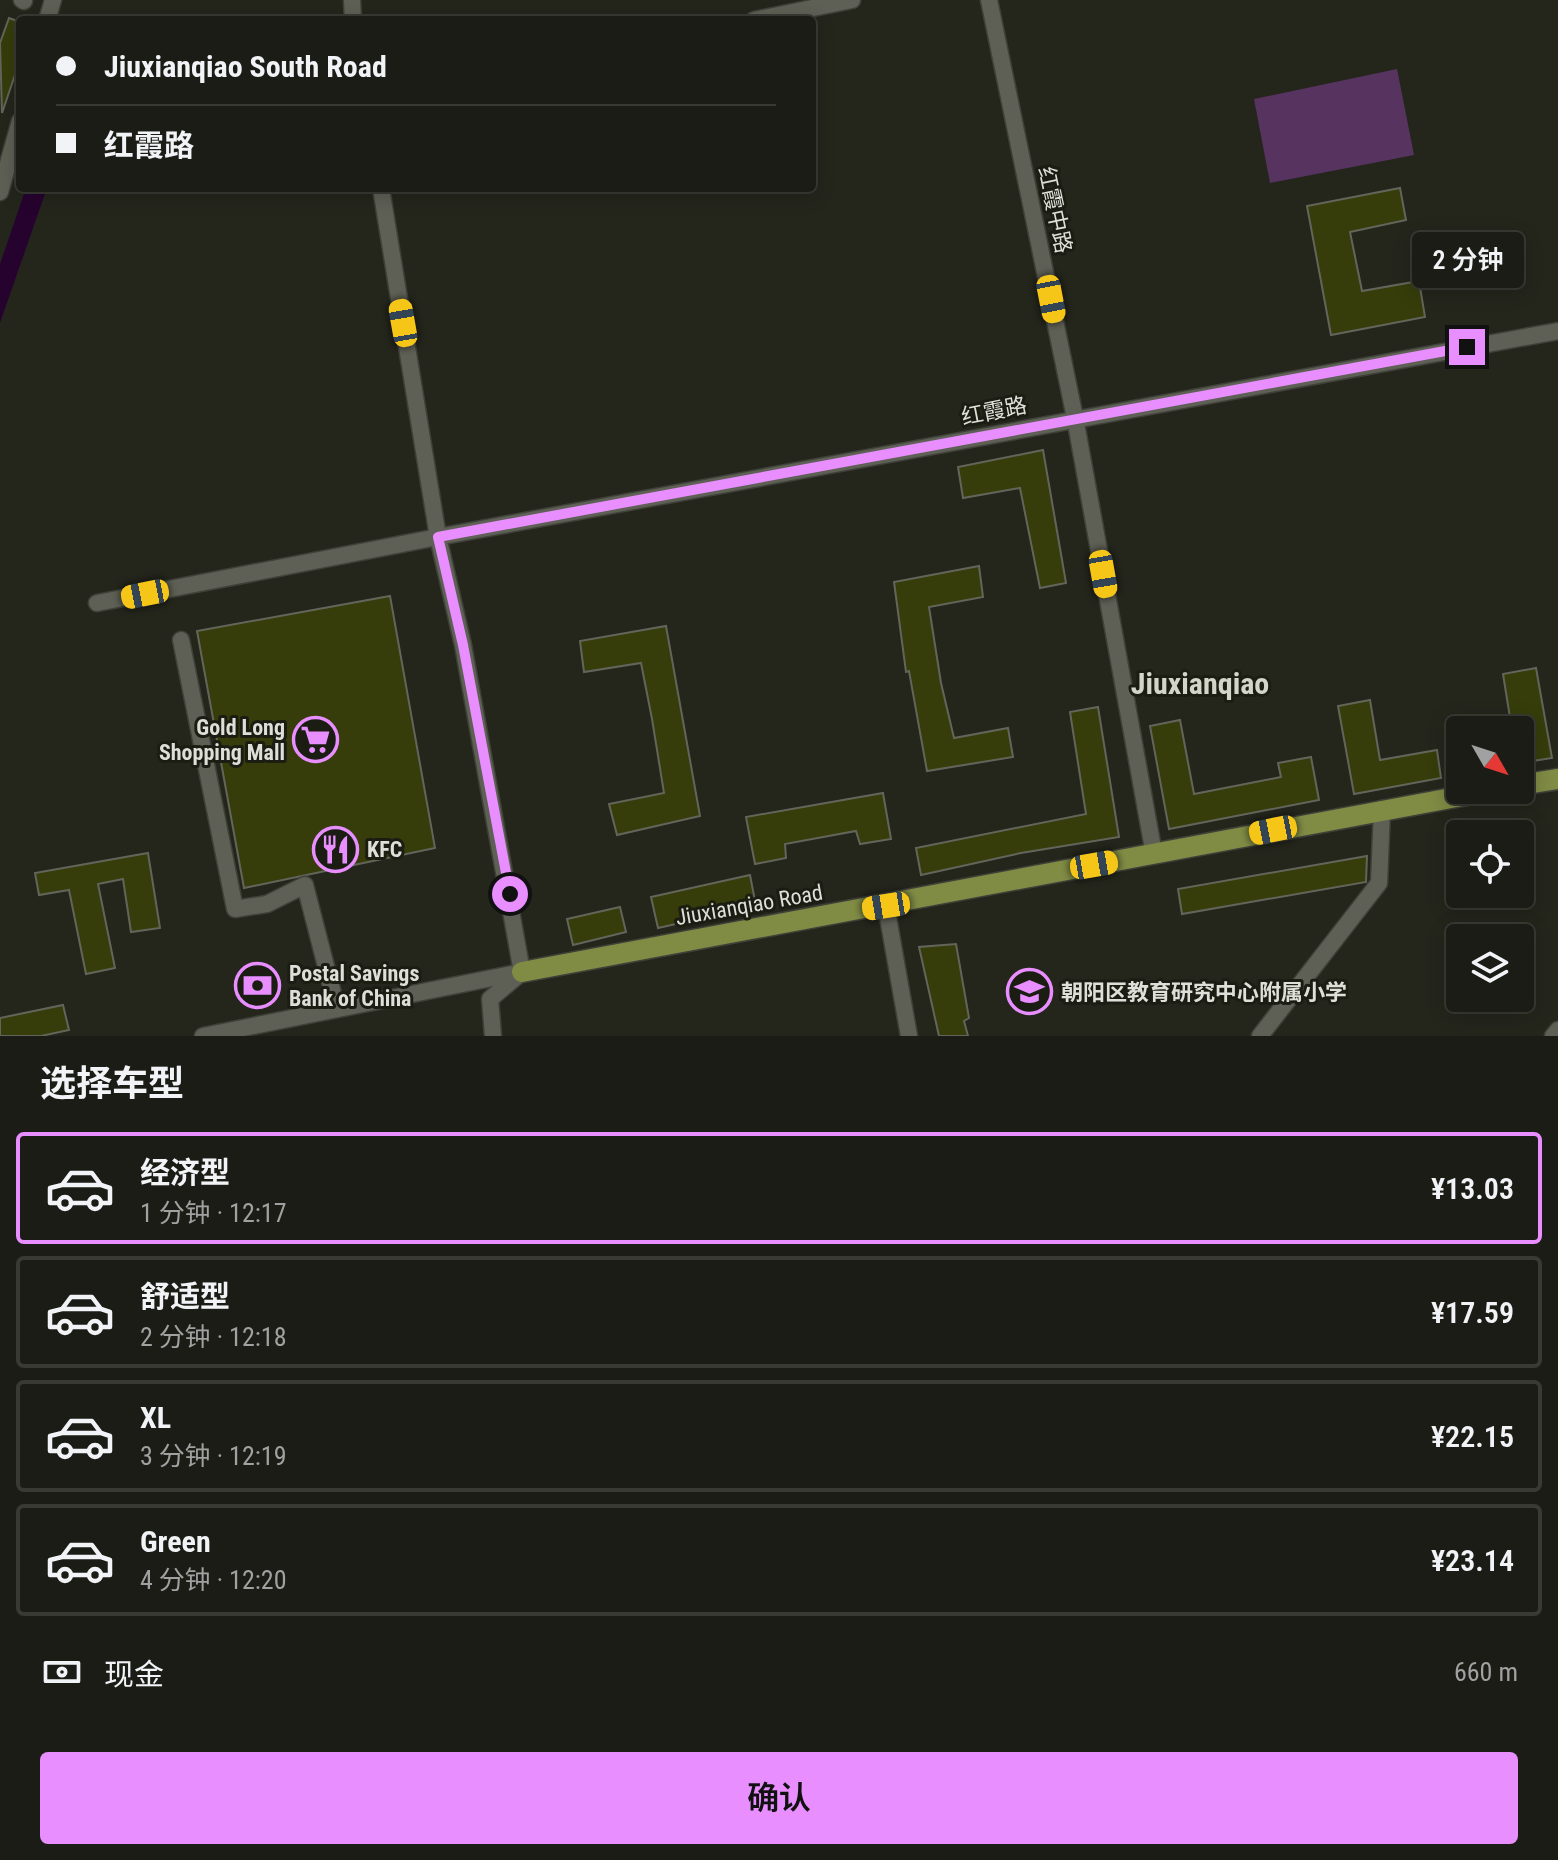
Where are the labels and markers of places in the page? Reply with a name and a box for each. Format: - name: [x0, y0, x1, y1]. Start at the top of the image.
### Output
- place label: Gold Long Shopping Mall: [159, 715, 285, 765]
- supermarket icon: Gold Long Shopping Mall: [292, 716, 340, 764]
- restaurant icon: KFC: [312, 825, 360, 873]
- place label: KFC: [367, 837, 402, 862]
- place label: Postal Savings Bank of China: [289, 961, 419, 1011]
- bank icon: Postal Savings Bank of China: [234, 962, 282, 1010]
- school or university icon: 朝阳区教育研究中心附属小学: [1006, 968, 1054, 1016]
- place label: 朝阳区教育研究中心附属小学: [1061, 980, 1347, 1005]

